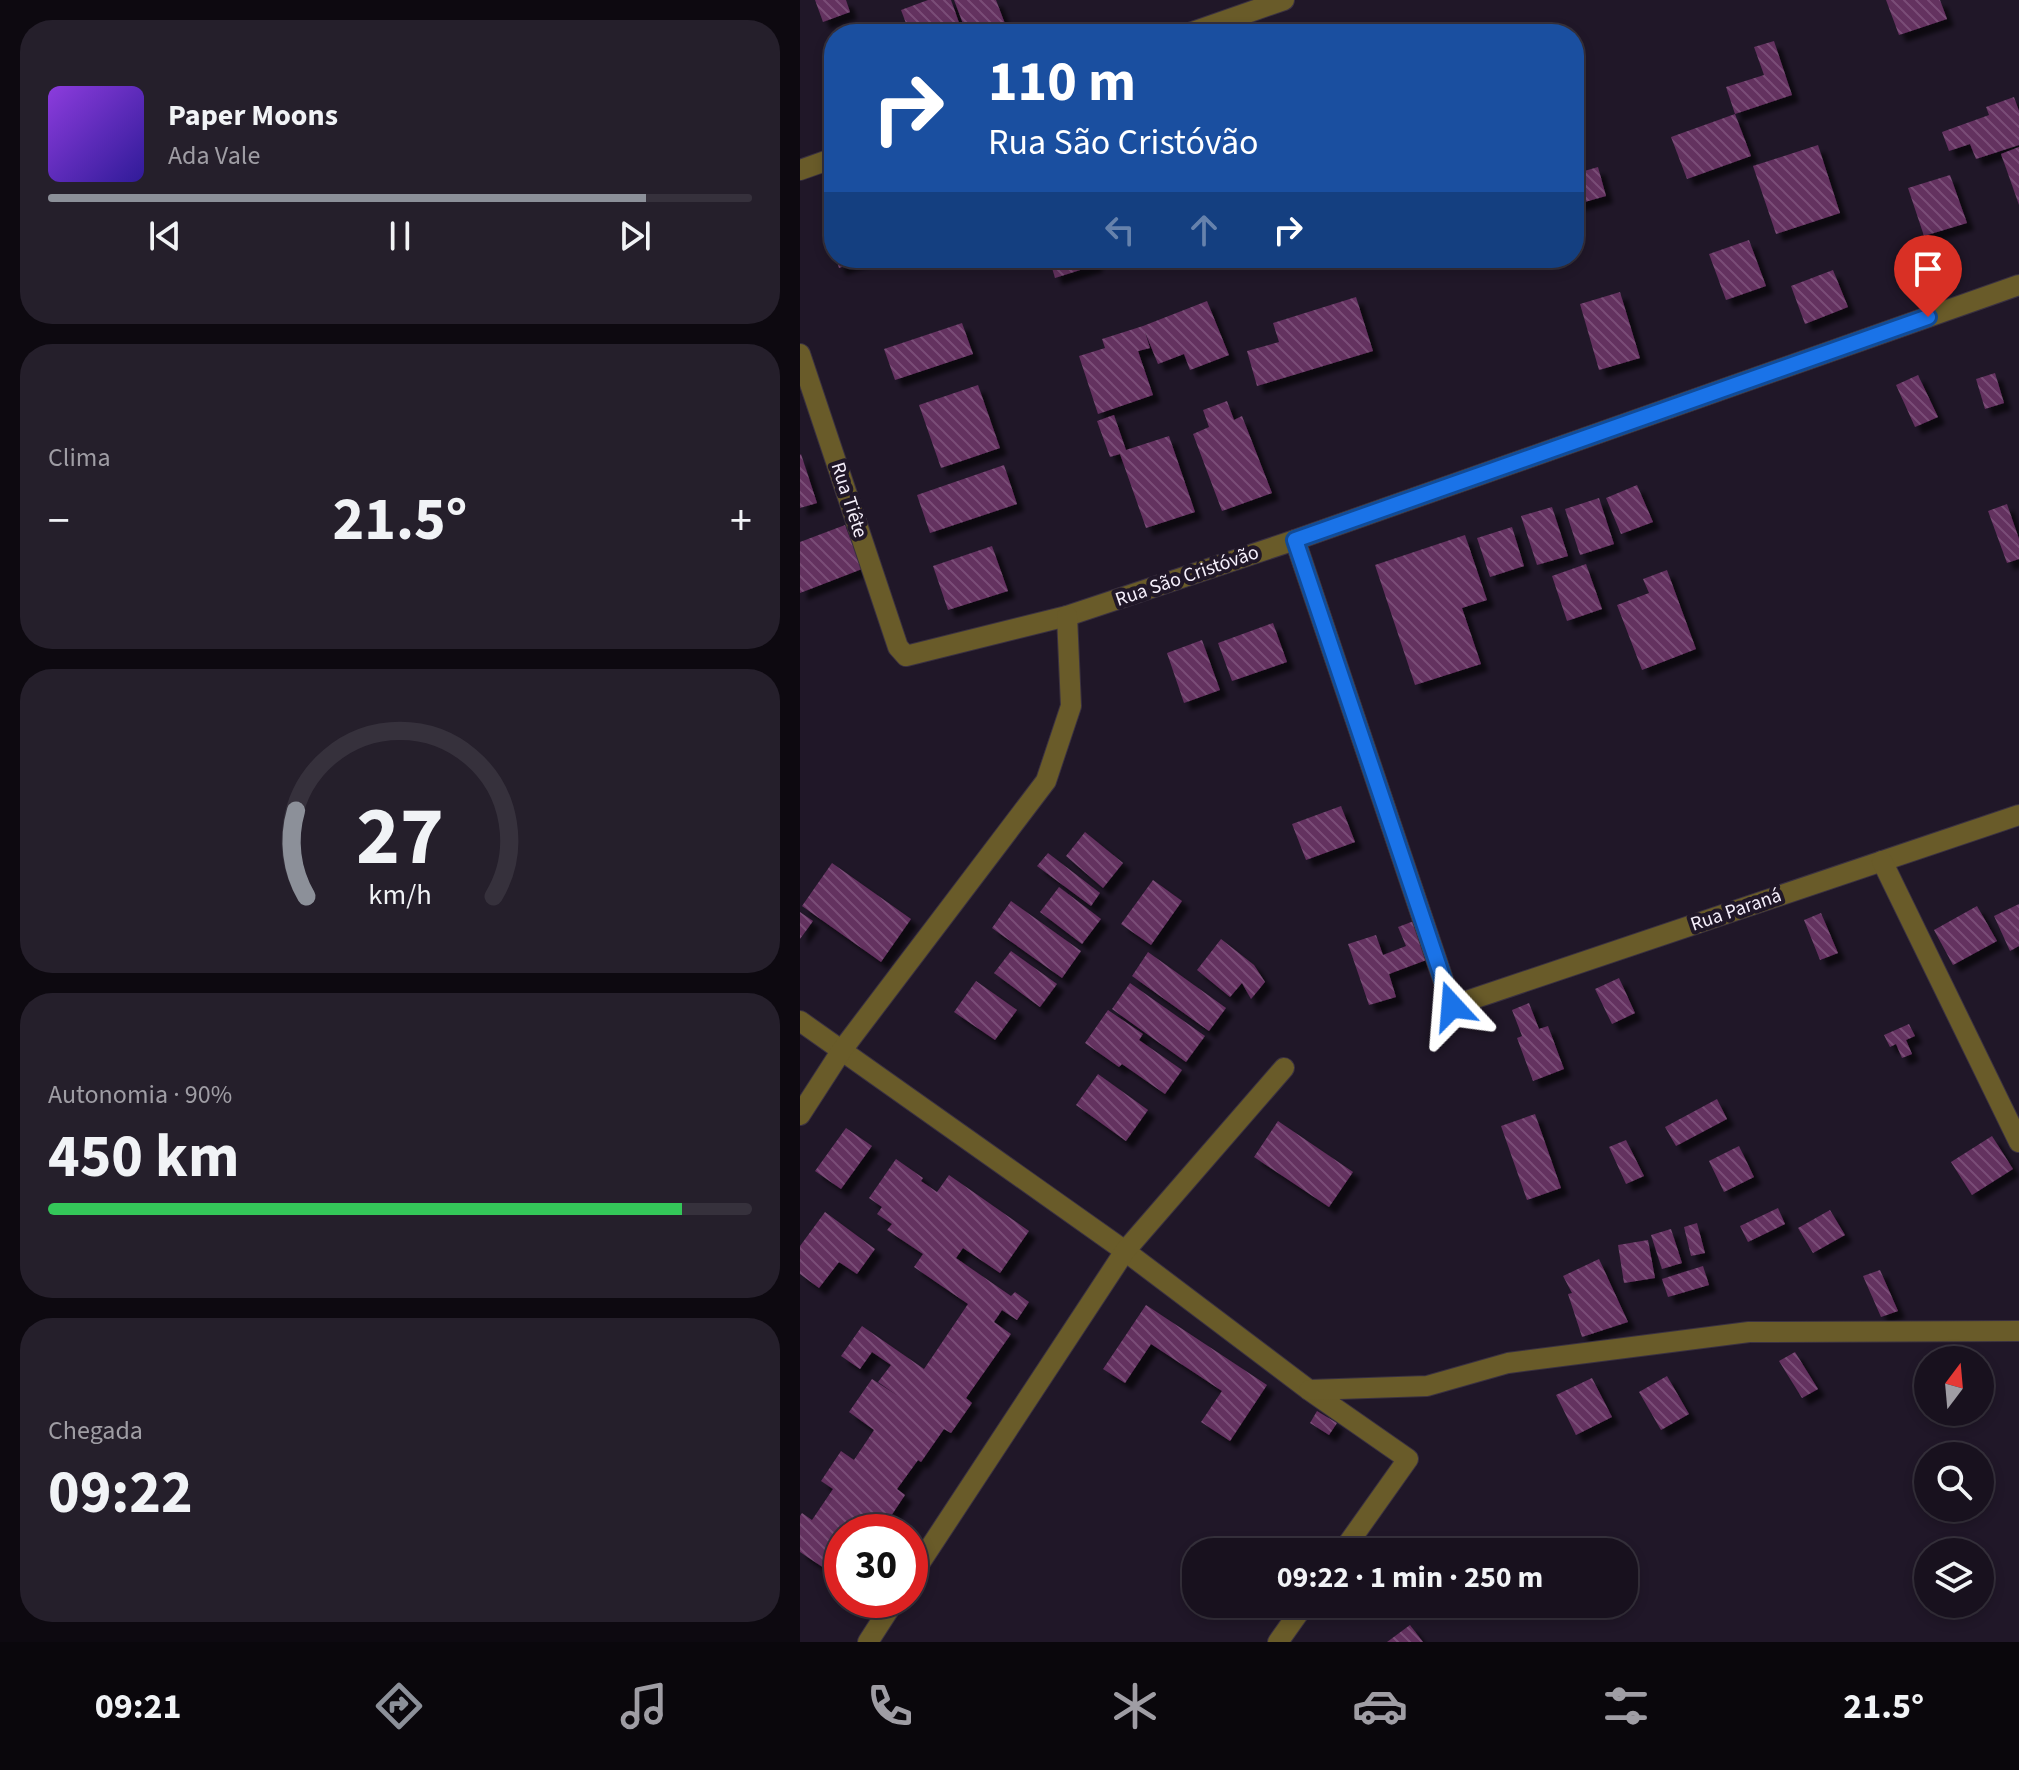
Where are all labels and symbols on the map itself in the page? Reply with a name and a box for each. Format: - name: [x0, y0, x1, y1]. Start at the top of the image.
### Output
- pin: [1894, 235, 1962, 317]
- street label: Rua Tiête: [824, 459, 874, 542]
- street label: Rua São Cristóvão: [1111, 538, 1263, 614]
- street label: Rua Paraná: [1687, 881, 1785, 939]
- position arrow: [1410, 964, 1494, 1048]
- north arrow: [1914, 1346, 1994, 1426]
- speed limit sign: 30: [824, 1514, 928, 1618]

